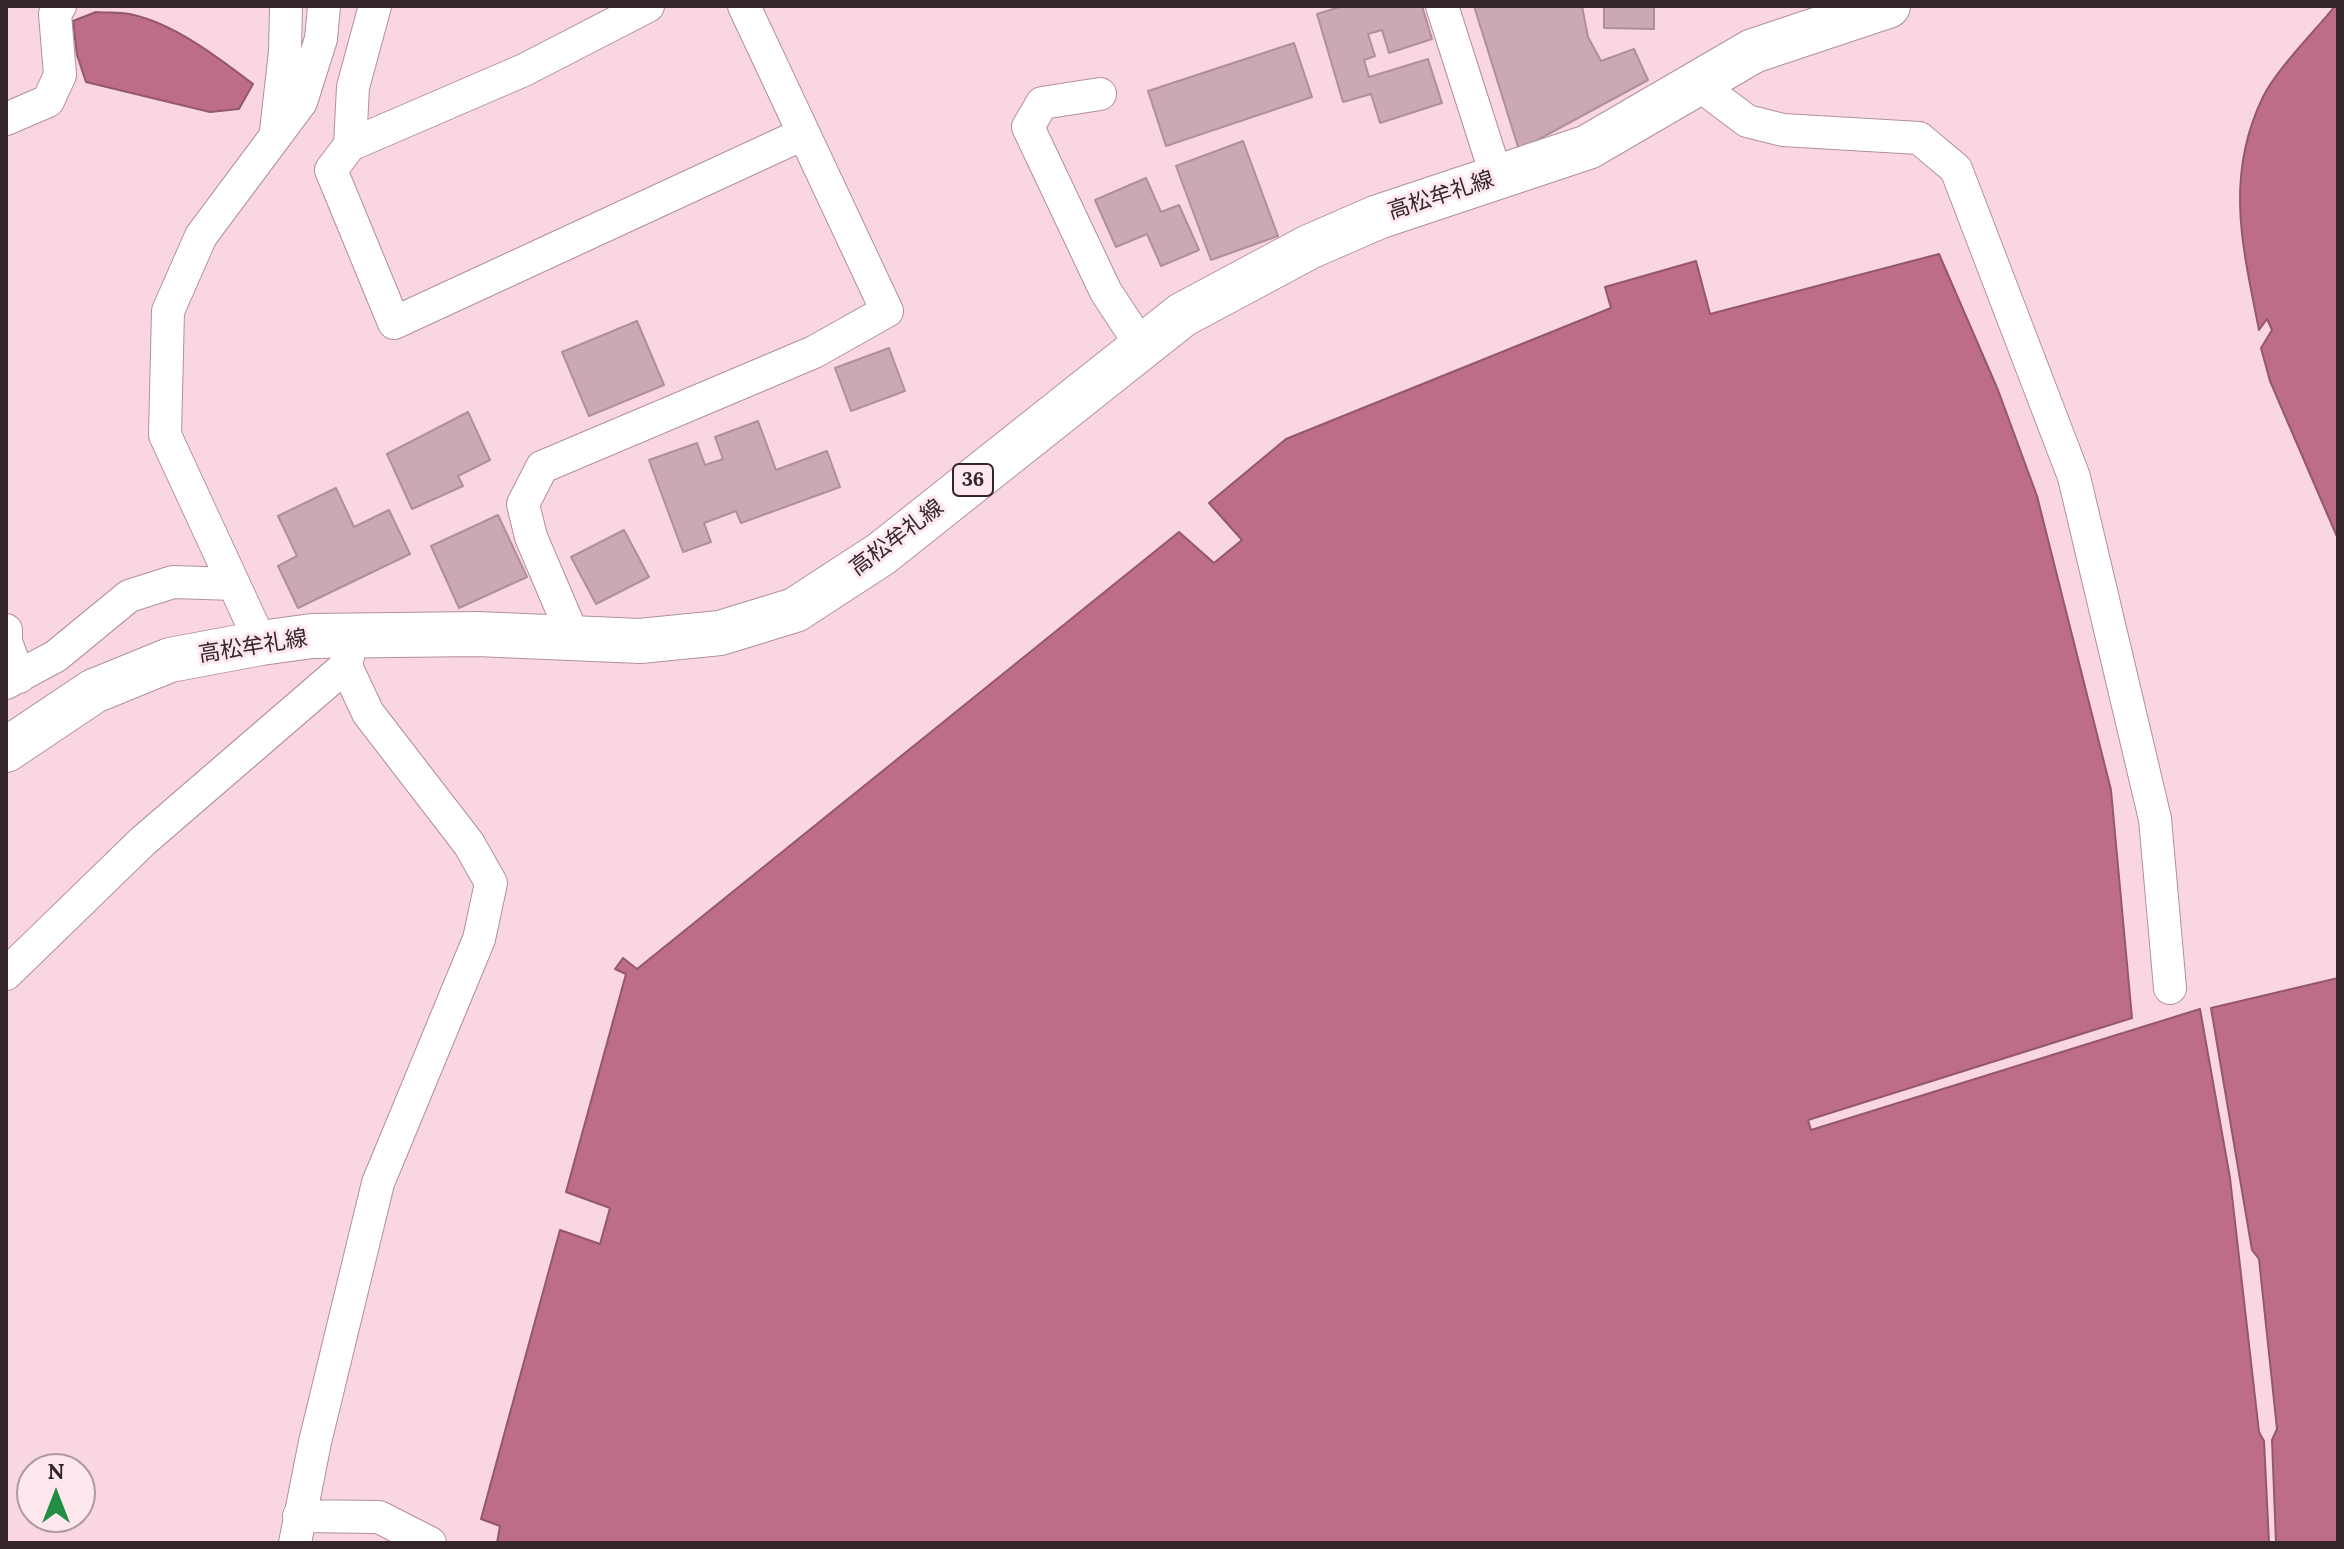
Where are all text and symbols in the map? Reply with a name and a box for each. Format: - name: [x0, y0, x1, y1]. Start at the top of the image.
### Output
- street label: 高松牟礼線: [1385, 166, 1497, 226]
- road number: 36: [953, 464, 993, 496]
- street label: 高松牟礼線: [845, 494, 949, 582]
- street label: 高松牟礼線: [197, 625, 309, 669]
- north arrow: [16, 1453, 96, 1533]
- text: N: [47, 1457, 65, 1485]

